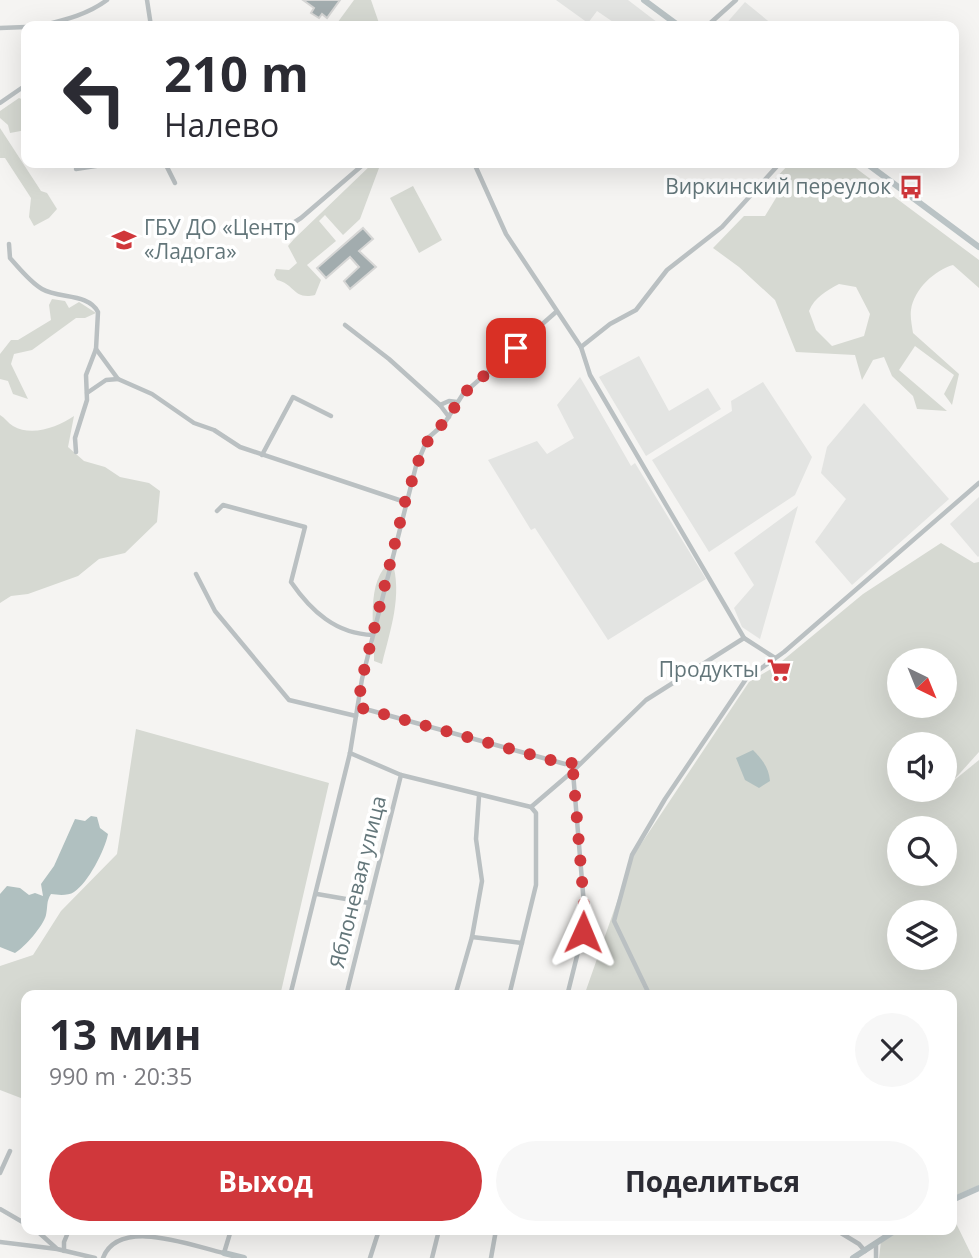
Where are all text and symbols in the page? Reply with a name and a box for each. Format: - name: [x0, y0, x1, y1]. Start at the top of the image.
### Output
- text: 210 m: [164, 40, 309, 106]
- icon: left: [49, 49, 140, 140]
- text: Налево: [164, 103, 279, 146]
- place label: Виркинский переулок: [665, 172, 891, 200]
- bus stop icon: Виркинский переулок: [897, 173, 925, 201]
- place label: ГБУ ДО «Центр «Ладога»: [144, 213, 296, 265]
- school or university icon: ГБУ ДО «Центр «Ладога»: [110, 226, 138, 254]
- pin: [486, 318, 546, 378]
- icon: arrive: [497, 329, 535, 367]
- north arrow: [887, 648, 957, 718]
- map controls: [887, 648, 957, 970]
- place label: Продукты: [659, 655, 759, 683]
- supermarket icon: Продукты: [765, 656, 793, 684]
- button: sound: [887, 732, 957, 802]
- street label: Яблоневая улица: [322, 792, 392, 971]
- button: search: [887, 816, 957, 886]
- position arrow: [546, 895, 620, 969]
- button: layers: [887, 900, 957, 970]
- text: 13 мин: [49, 1005, 201, 1062]
- button: close: [855, 1013, 929, 1087]
- text: 990 m · 20:35: [49, 1060, 192, 1092]
- button: Выход: [49, 1141, 482, 1221]
- button: Поделиться: [496, 1141, 929, 1221]

